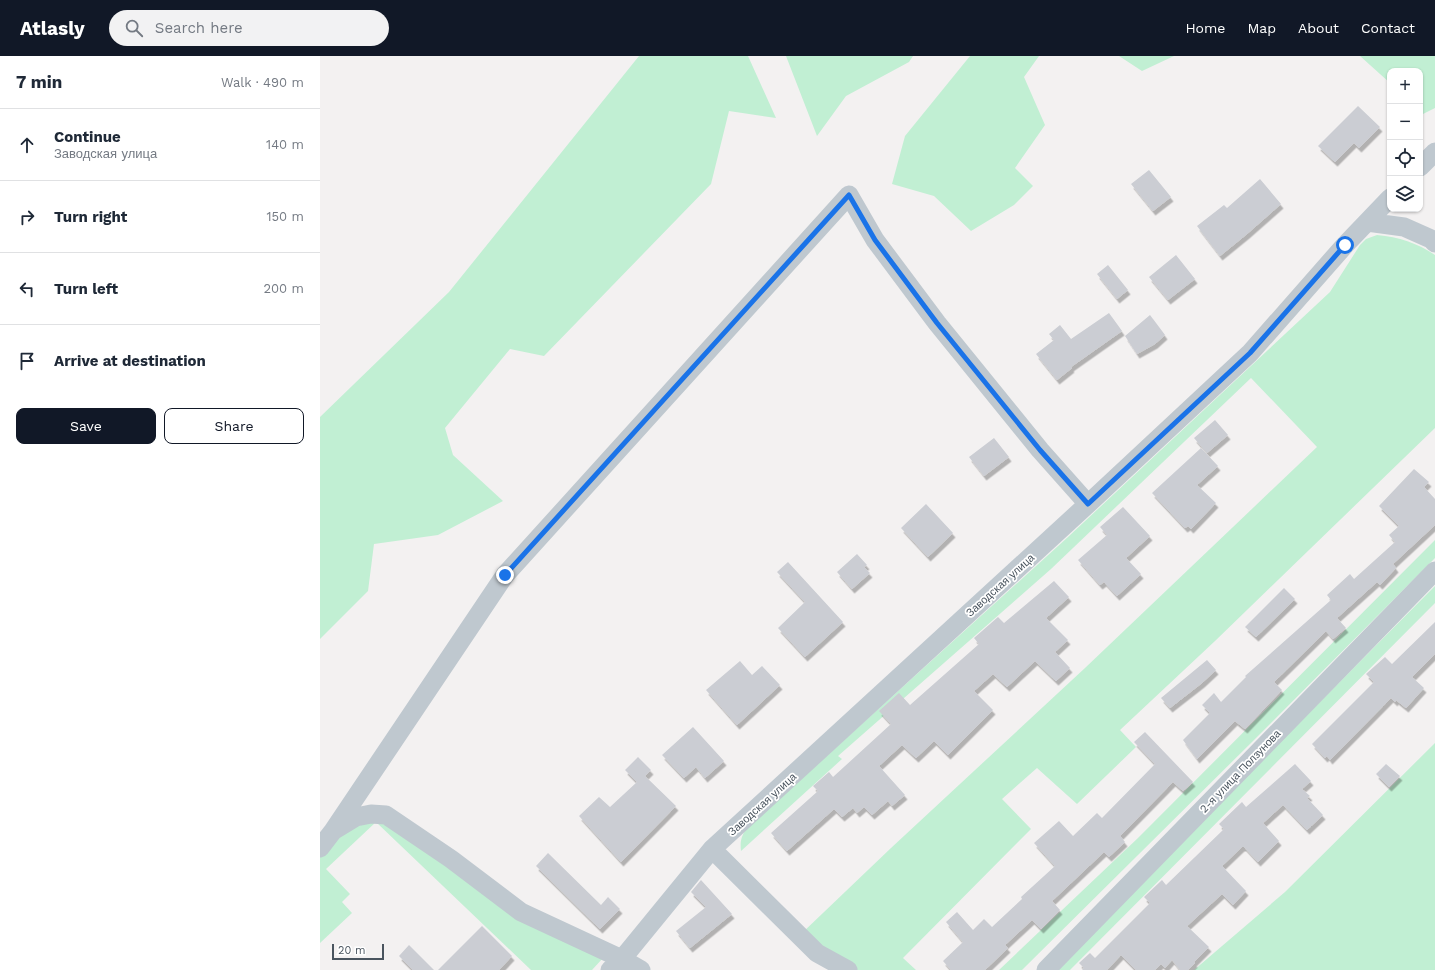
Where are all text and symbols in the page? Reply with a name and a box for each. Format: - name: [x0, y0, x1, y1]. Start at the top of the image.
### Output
- search box: [109, 10, 389, 46]
- text: Atlasly: [20, 17, 85, 40]
- icon: search: [123, 17, 145, 39]
- text: Search here: [155, 19, 243, 37]
- text: Home: [1185, 20, 1225, 36]
- text: Map: [1247, 20, 1276, 36]
- text: About: [1298, 20, 1339, 36]
- text: Contact: [1361, 20, 1415, 36]
- map controls: [1387, 68, 1423, 212]
- button: +: [1387, 68, 1423, 104]
- text: 7 min: [16, 72, 62, 92]
- text: Walk · 490 m: [221, 75, 304, 90]
- button: −: [1387, 104, 1423, 140]
- text: Continue: [54, 128, 121, 146]
- icon: ahead: [16, 134, 38, 156]
- text: 140 m: [266, 137, 304, 152]
- button: locate: [1387, 140, 1423, 176]
- text: Заводская улица: [54, 146, 157, 161]
- button: layers: [1387, 176, 1423, 212]
- icon: right: [16, 206, 38, 228]
- text: Turn right: [54, 208, 127, 226]
- text: 150 m: [266, 209, 304, 224]
- route start: [1336, 236, 1354, 254]
- icon: left: [16, 278, 38, 300]
- text: Turn left: [54, 280, 118, 298]
- text: 200 m: [263, 281, 304, 296]
- icon: arrive: [16, 350, 38, 372]
- text: Arrive at destination: [54, 352, 206, 370]
- button: Save: [16, 408, 156, 444]
- button: Share: [164, 408, 304, 444]
- street label: Заводская улица: [964, 551, 1038, 619]
- route end: [496, 566, 514, 584]
- street label: 2-я улица Ползунова: [1197, 727, 1284, 815]
- street label: Заводская улица: [726, 770, 800, 838]
- scale bar: [332, 942, 384, 961]
- text: 20 m: [338, 944, 366, 957]

